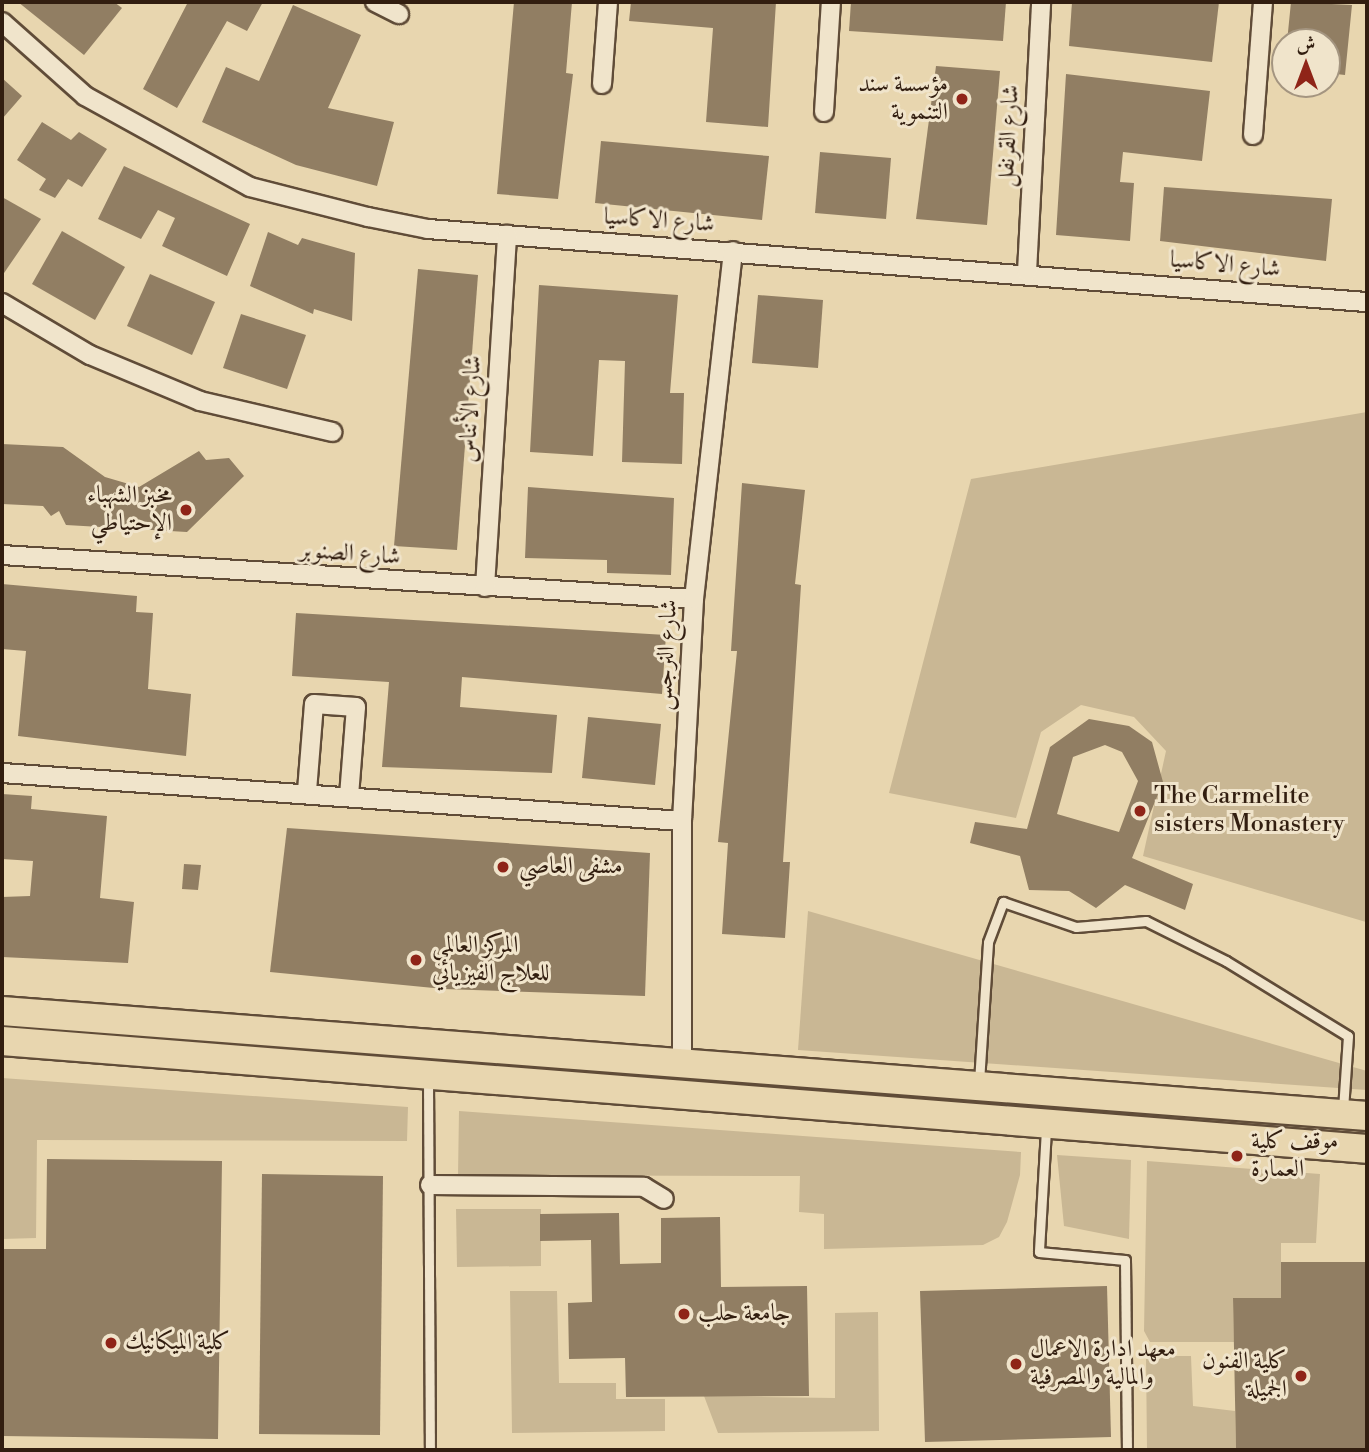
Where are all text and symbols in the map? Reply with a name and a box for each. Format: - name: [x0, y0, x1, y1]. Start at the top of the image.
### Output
- north arrow: [1271, 28, 1341, 98]
- text: ش: [1297, 32, 1315, 56]
- place label: مؤسسة سند التنموية: [858, 71, 948, 127]
- street label: شارع القرنفل: [992, 84, 1026, 188]
- marker: مؤسسة سند التنموية: [954, 91, 970, 107]
- street label: شارع الاكاسيا: [603, 203, 715, 239]
- street label: شارع الاكاسيا: [1169, 246, 1281, 284]
- street label: شارع الأنناس: [454, 355, 488, 463]
- place label: مخبز الشهباء الإحتياطي: [87, 482, 172, 538]
- marker: مخبز الشهباء الإحتياطي: [178, 502, 194, 518]
- street label: شارع الصنوبر: [299, 536, 401, 572]
- street label: شارع النرجس: [650, 599, 684, 711]
- place label: The Carmelite sisters Monastery: [1154, 783, 1345, 839]
- marker: The Carmelite sisters Monastery: [1132, 803, 1148, 819]
- place label: مشفى العاصي: [519, 853, 623, 881]
- marker: مشفى العاصي: [493, 857, 513, 877]
- place label: المركز العالمي للعلاج الفيزيائي: [432, 932, 550, 988]
- marker: المركز العالمي للعلاج الفيزيائي: [406, 950, 426, 970]
- place label: موقف كلية العمارة: [1251, 1128, 1338, 1184]
- marker: موقف كلية العمارة: [1229, 1148, 1245, 1164]
- place label: جامعة حلب: [698, 1300, 791, 1328]
- marker: جامعة حلب: [676, 1306, 692, 1322]
- place label: كلية الميكانيك: [125, 1329, 231, 1357]
- marker: كلية الميكانيك: [103, 1335, 119, 1351]
- place label: معهد ادارة الاعمال والمالية والمصرفية: [1030, 1336, 1176, 1392]
- place label: كلية الفنون الجميلة: [1202, 1348, 1287, 1404]
- marker: معهد ادارة الاعمال والمالية والمصرفية: [1008, 1356, 1024, 1372]
- marker: كلية الفنون الجميلة: [1293, 1368, 1309, 1384]

